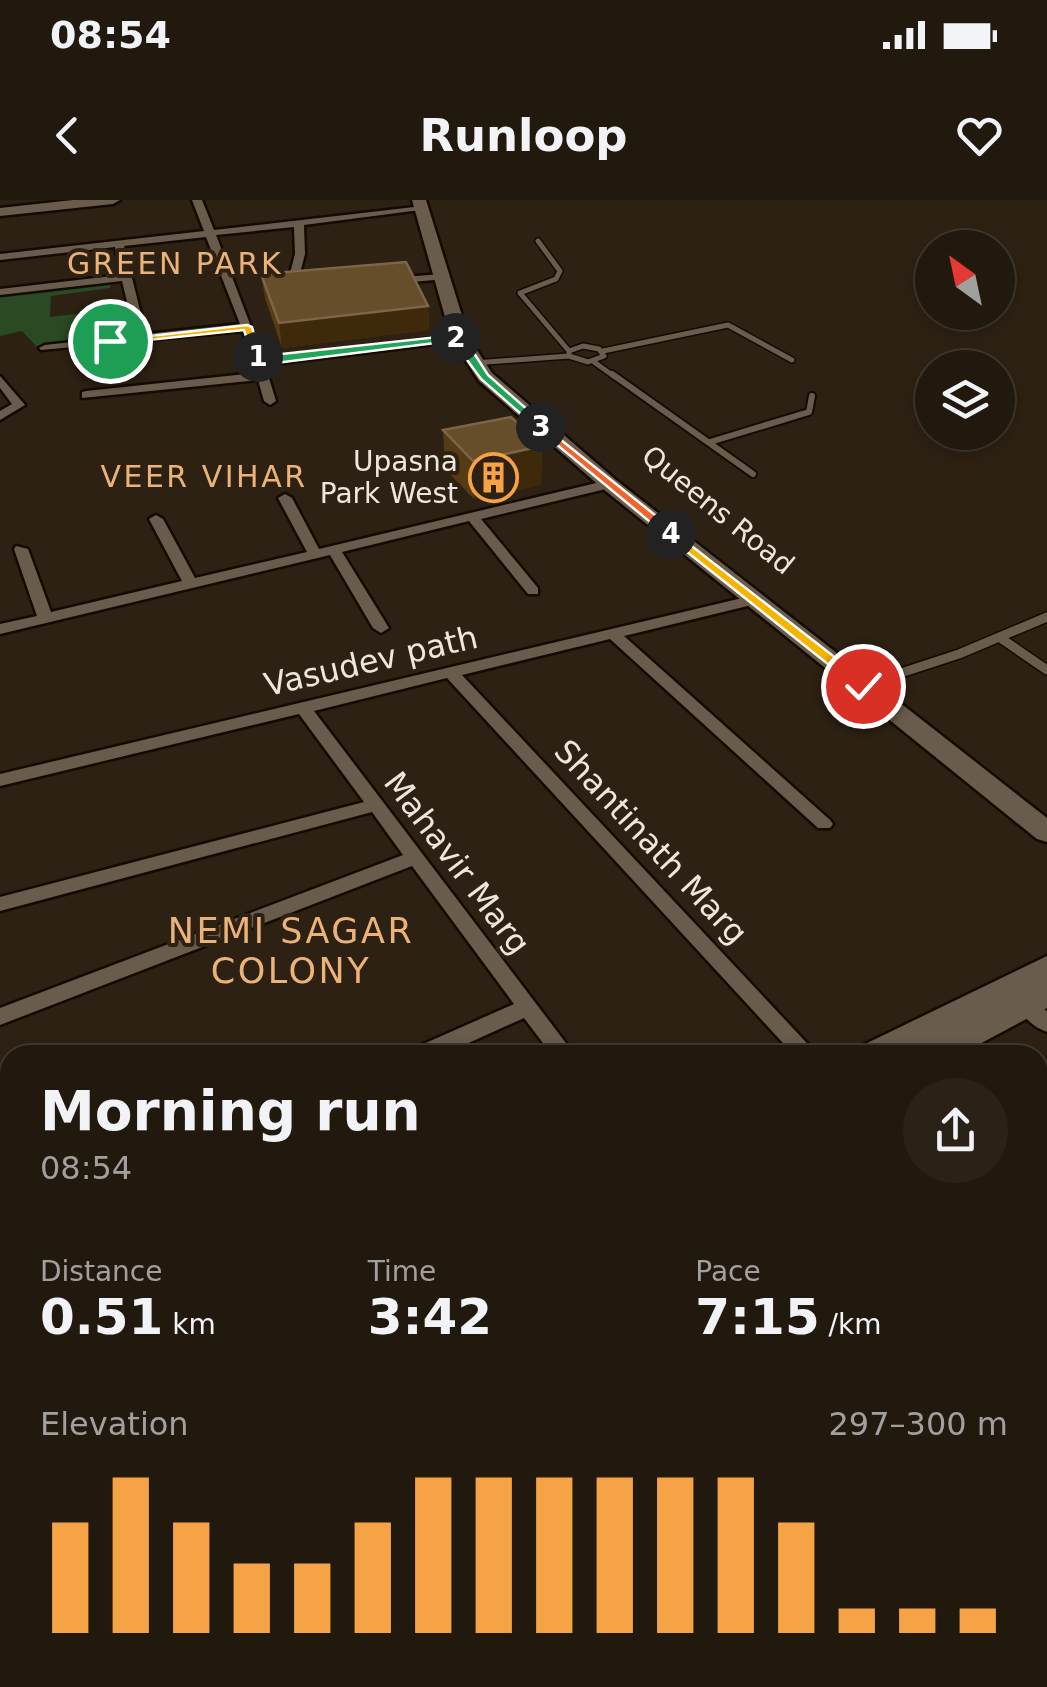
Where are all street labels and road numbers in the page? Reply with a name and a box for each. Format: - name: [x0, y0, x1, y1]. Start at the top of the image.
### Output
- street label: Queens Road: [635, 439, 801, 581]
- street label: Vasudev path: [261, 618, 481, 704]
- street label: Shantinath Marg: [547, 732, 755, 952]
- street label: Mahavir Marg: [376, 764, 538, 962]

